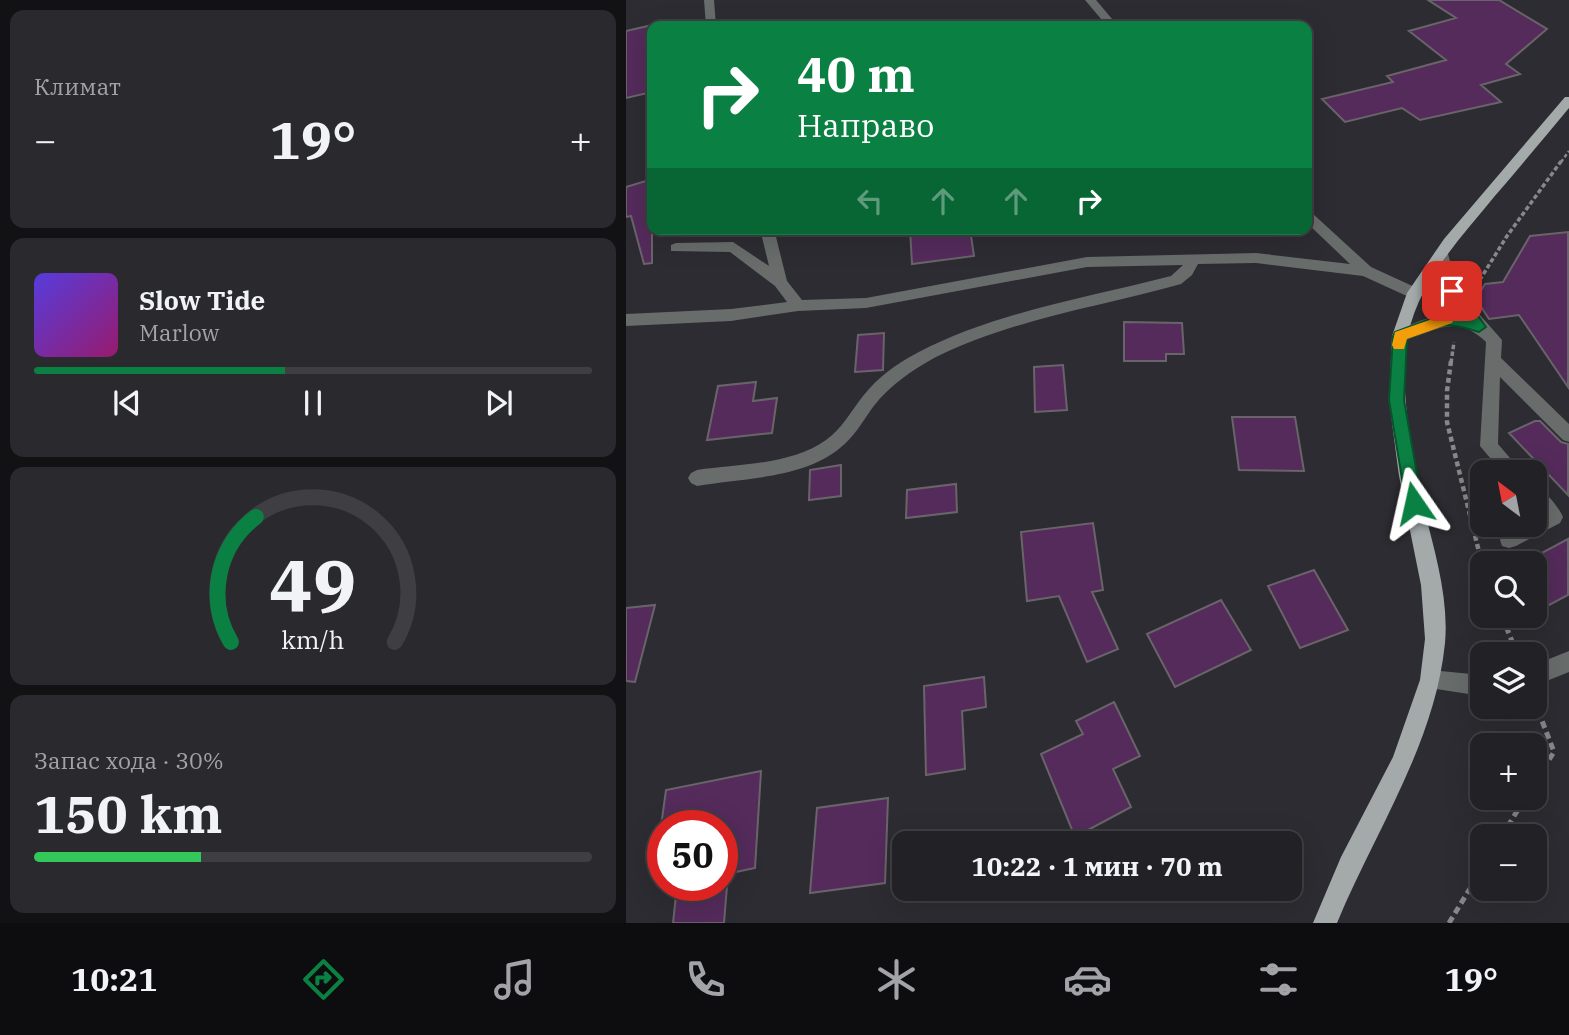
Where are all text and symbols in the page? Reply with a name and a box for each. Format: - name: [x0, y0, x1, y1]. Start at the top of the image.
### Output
- text: 40 m: [797, 42, 915, 105]
- icon: right: [682, 49, 773, 140]
- text: Климат: [34, 71, 121, 101]
- text: Направо: [797, 104, 934, 146]
- text: 19°: [270, 106, 356, 173]
- text: −: [34, 115, 57, 164]
- text: +: [569, 115, 592, 164]
- icon: left: [851, 182, 889, 220]
- icon: ahead: [924, 182, 962, 220]
- icon: ahead: [997, 182, 1035, 220]
- icon: right: [1070, 182, 1108, 220]
- pin: [1422, 261, 1482, 321]
- icon: arrive: [1433, 272, 1471, 310]
- text: Slow Tide: [139, 283, 265, 317]
- text: Marlow: [139, 317, 219, 347]
- icon: previous: [108, 384, 146, 422]
- icon: pause: [294, 384, 332, 422]
- icon: next: [480, 384, 518, 422]
- north arrow: [1470, 460, 1546, 537]
- map controls: [1470, 460, 1547, 901]
- position arrow: [1377, 466, 1451, 540]
- text: 49: [269, 537, 357, 632]
- button: search: [1470, 551, 1547, 628]
- text: km/h: [281, 622, 345, 655]
- button: layers: [1470, 642, 1547, 719]
- button: +: [1470, 733, 1547, 810]
- text: Запас хода · 30%: [34, 745, 224, 775]
- text: 150 km: [34, 780, 223, 847]
- speed limit sign: 50: [647, 810, 738, 901]
- button: −: [1470, 824, 1547, 901]
- text: 10:22 · 1 мин · 70 m: [971, 849, 1223, 883]
- icon: directions: [299, 955, 348, 1004]
- icon: music: [490, 955, 539, 1004]
- icon: phone: [681, 955, 730, 1004]
- icon: climate: [872, 955, 921, 1004]
- icon: car: [1063, 955, 1112, 1004]
- icon: filters: [1254, 955, 1303, 1004]
- text: 10:21: [71, 958, 157, 1000]
- text: 19°: [1445, 958, 1498, 1000]

